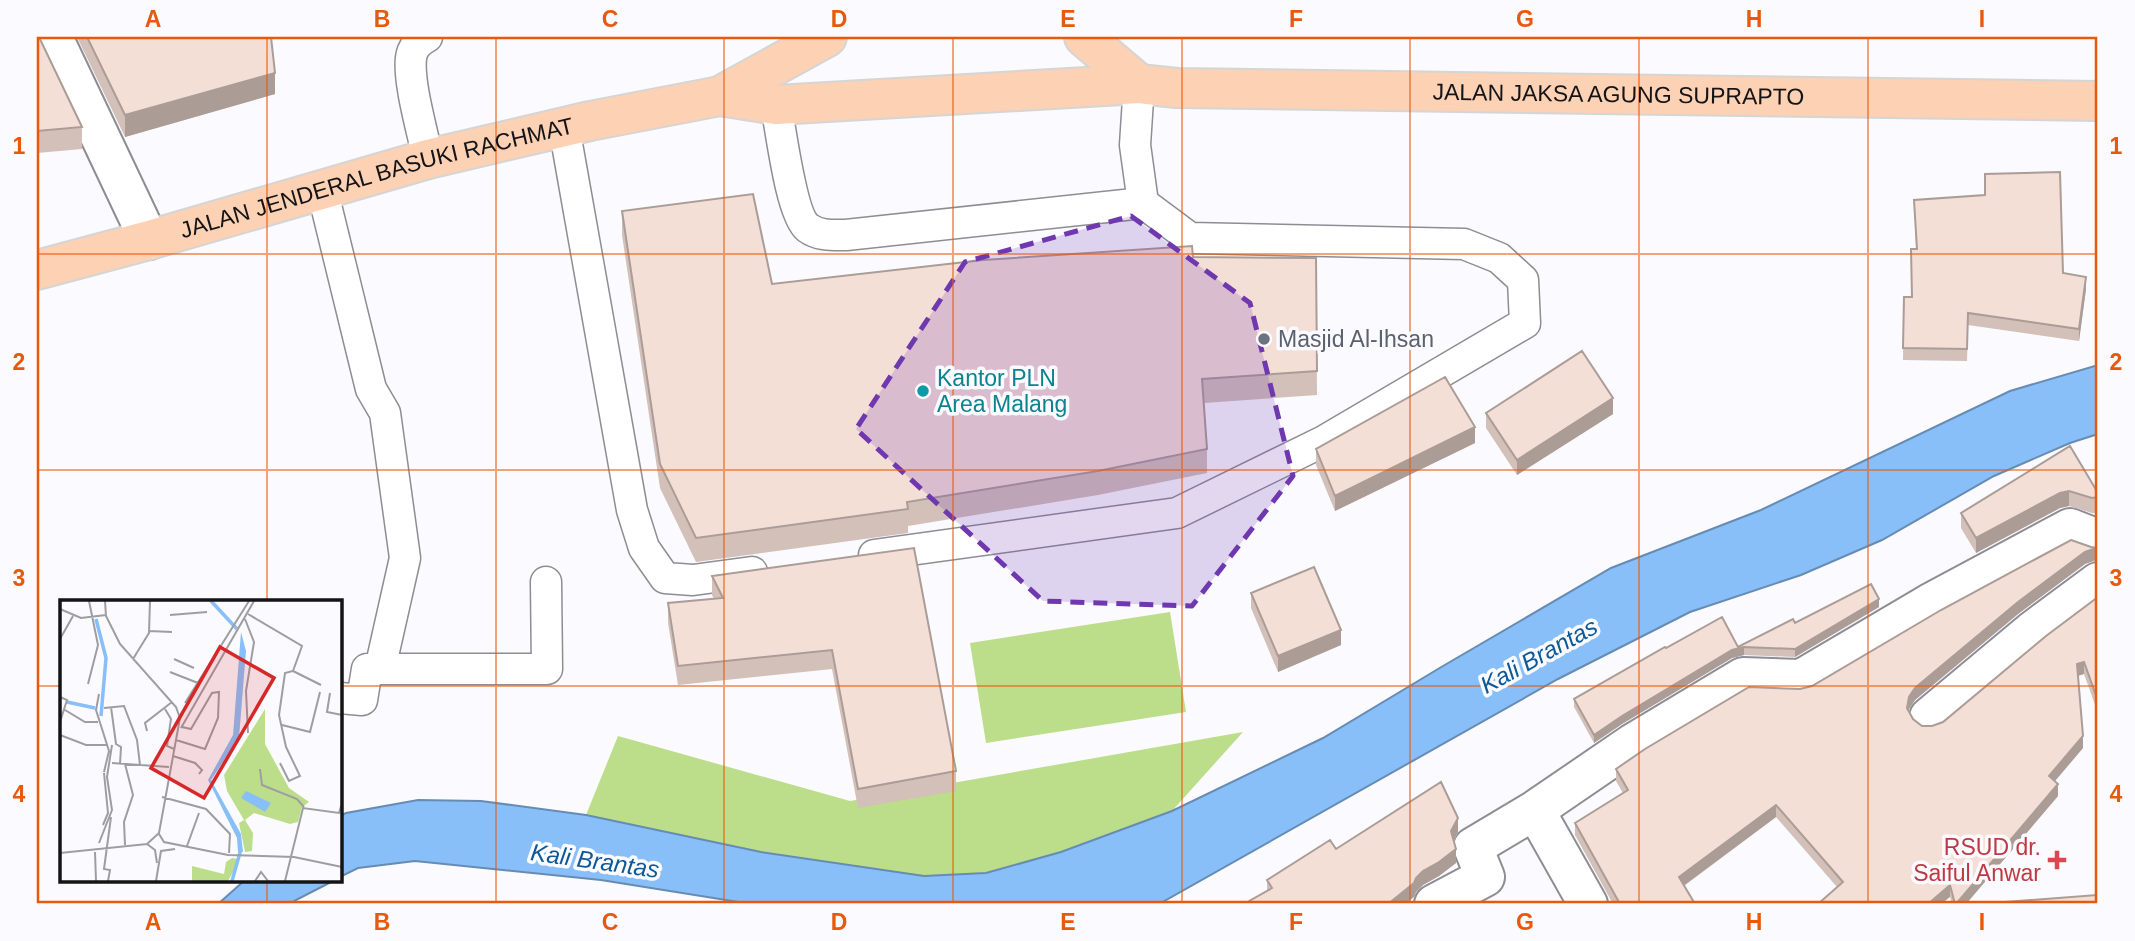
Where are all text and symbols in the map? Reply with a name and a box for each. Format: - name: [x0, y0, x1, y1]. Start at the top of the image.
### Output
- text: A: [145, 6, 161, 32]
- text: B: [374, 6, 390, 32]
- text: C: [602, 6, 618, 32]
- text: D: [831, 6, 847, 32]
- text: E: [1060, 6, 1076, 32]
- text: F: [1289, 6, 1303, 32]
- text: G: [1516, 6, 1534, 32]
- text: H: [1746, 6, 1762, 32]
- text: I: [1979, 6, 1985, 32]
- street label: JALAN JAKSA AGUNG SUPRAPTO: [1432, 79, 1804, 110]
- street label: JALAN JENDERAL BASUKI RACHMAT: [177, 112, 576, 243]
- text: 1: [13, 133, 26, 159]
- text: 1: [2110, 133, 2123, 159]
- place label: Masjid Al-Ihsan: [1278, 326, 1434, 352]
- marker: Masjid Al-Ihsan: [1256, 331, 1272, 347]
- text: 2: [13, 349, 25, 375]
- text: 2: [2110, 349, 2122, 375]
- place label: Kantor PLN Area Malang: [937, 365, 1067, 417]
- marker: Kantor PLN Area Malang: [915, 383, 931, 399]
- text: 3: [13, 565, 25, 591]
- text: 3: [2110, 565, 2122, 591]
- inset map: [60, 600, 341, 881]
- water label: Kali Brantas: [1476, 612, 1602, 699]
- text: 4: [13, 781, 26, 807]
- text: 4: [2110, 781, 2123, 807]
- place label: RSUD dr. Saiful Anwar: [1913, 834, 2041, 886]
- water label: Kali Brantas: [529, 838, 661, 883]
- marker: RSUD dr. Saiful Anwar: [2047, 850, 2067, 870]
- text: A: [145, 909, 161, 935]
- text: B: [374, 909, 390, 935]
- text: C: [602, 909, 618, 935]
- text: D: [831, 909, 847, 935]
- text: E: [1060, 909, 1076, 935]
- text: F: [1289, 909, 1303, 935]
- text: G: [1516, 909, 1534, 935]
- text: H: [1746, 909, 1762, 935]
- text: I: [1979, 909, 1985, 935]

